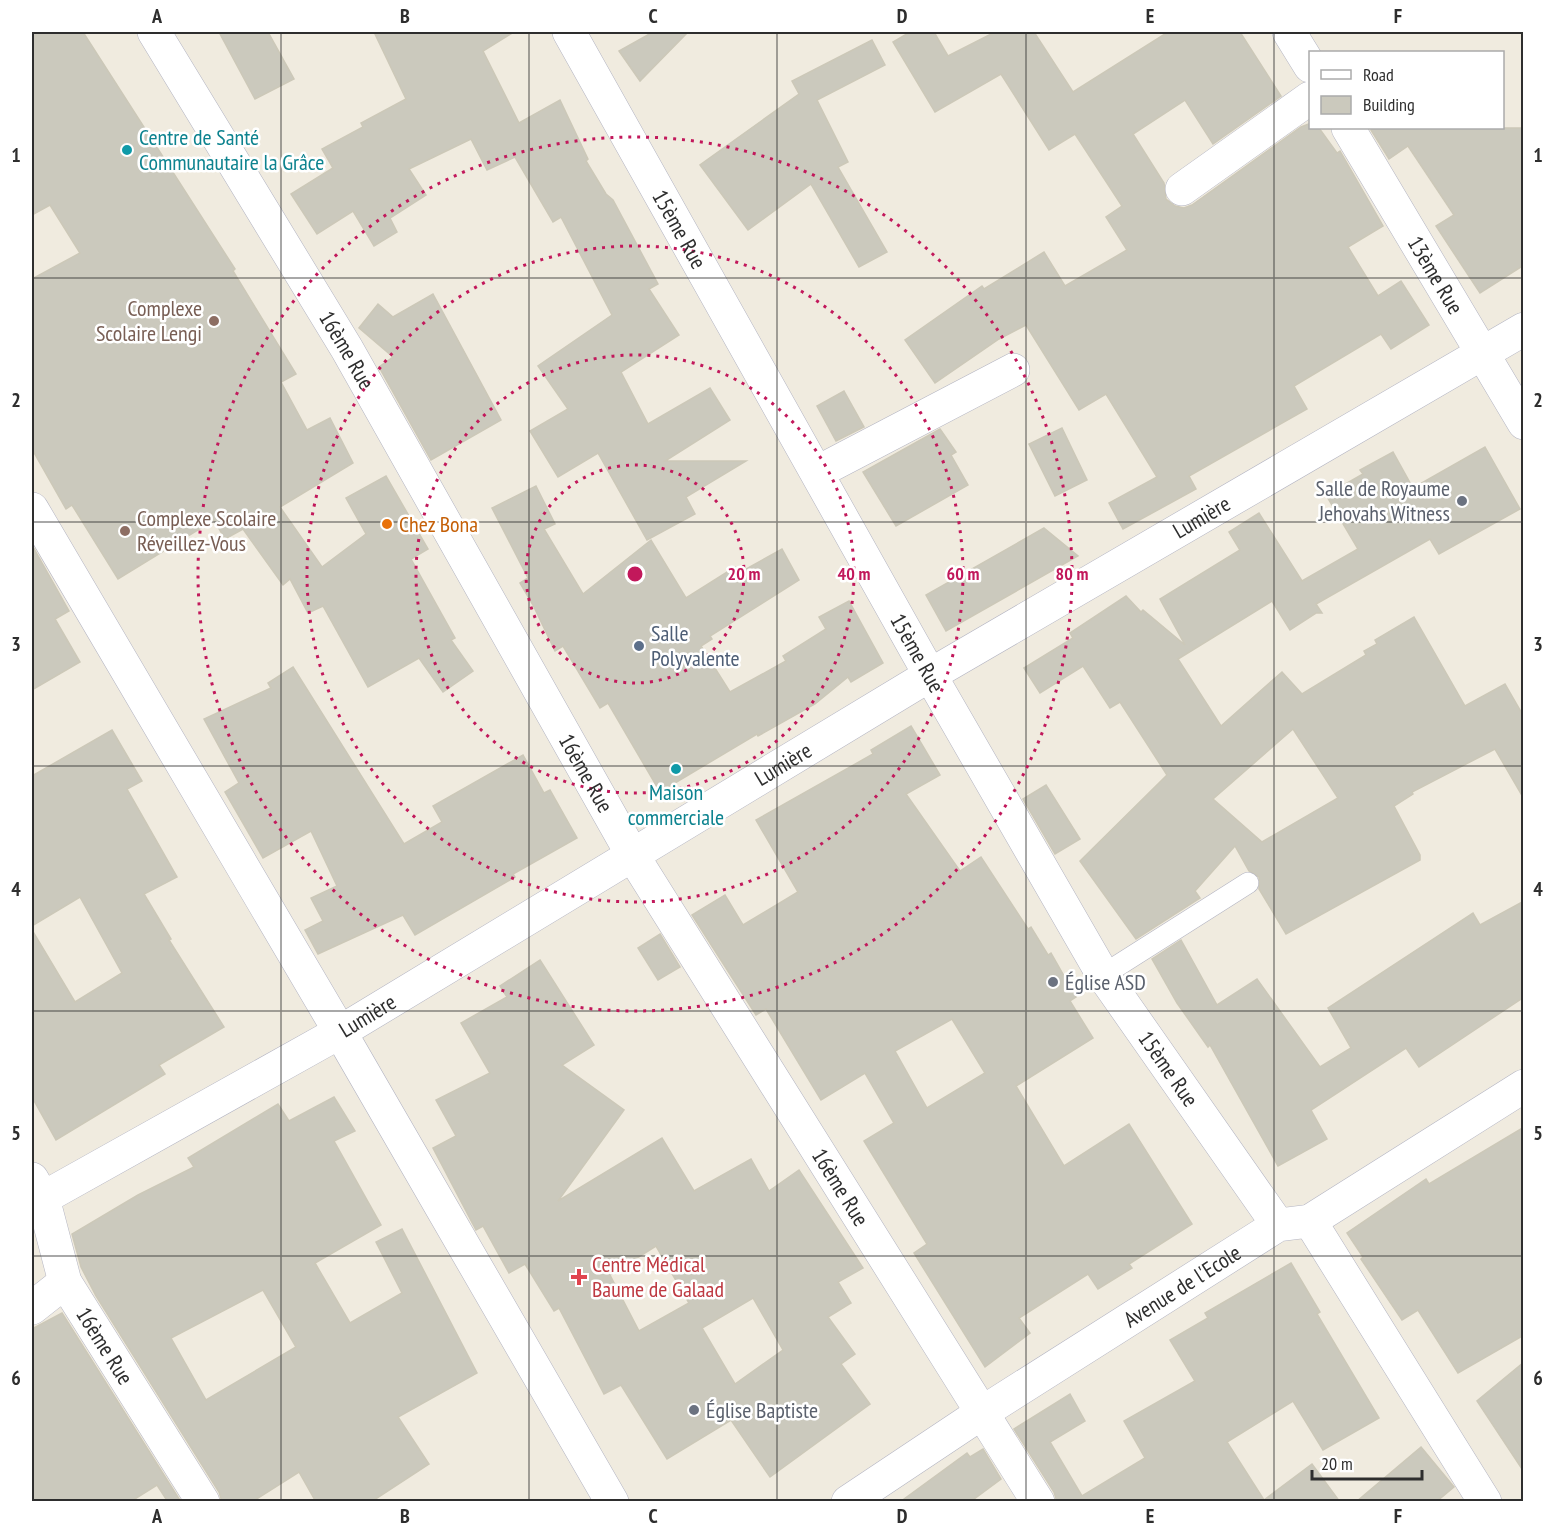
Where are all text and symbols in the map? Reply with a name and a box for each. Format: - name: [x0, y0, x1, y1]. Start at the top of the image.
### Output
- text: A: [151, 3, 163, 29]
- text: B: [400, 3, 410, 29]
- text: C: [648, 3, 658, 29]
- text: D: [897, 3, 908, 29]
- text: E: [1146, 3, 1154, 29]
- text: F: [1394, 3, 1402, 29]
- legend: [1309, 51, 1504, 129]
- text: Road: [1363, 63, 1394, 86]
- text: Building: [1363, 93, 1415, 116]
- place label: Centre de Santé Communautaire la Grâce: [139, 123, 324, 176]
- text: 1: [11, 142, 21, 168]
- text: 1: [1533, 142, 1543, 168]
- marker: Centre de Santé Communautaire la Grâce: [120, 143, 134, 157]
- street label: 15ème Rue: [646, 185, 713, 274]
- street label: 13ème Rue: [1402, 231, 1470, 319]
- place label: Complexe Scolaire Lengi: [96, 294, 202, 347]
- street label: 16ème Rue: [313, 306, 381, 394]
- marker: Complexe Scolaire Lengi: [207, 314, 221, 328]
- text: 2: [11, 387, 21, 413]
- text: 2: [1533, 387, 1543, 413]
- place label: Salle de Royaume Jehovahs Witness: [1315, 474, 1450, 527]
- street label: Lumière: [1168, 489, 1235, 544]
- marker: Salle de Royaume Jehovahs Witness: [1455, 494, 1469, 508]
- place label: Complexe Scolaire Réveillez-Vous: [137, 504, 276, 557]
- place label: Chez Bona: [399, 510, 478, 538]
- marker: Chez Bona: [380, 517, 394, 531]
- marker: Complexe Scolaire Réveillez-Vous: [118, 524, 132, 538]
- text: 20 m: [728, 562, 760, 585]
- text: 40 m: [838, 562, 870, 585]
- text: 60 m: [947, 562, 979, 585]
- text: 80 m: [1056, 562, 1088, 585]
- centre of rings: [625, 564, 645, 584]
- street label: 15ème Rue: [884, 608, 951, 697]
- place label: Salle Polyvalente: [651, 619, 740, 672]
- text: 3: [11, 631, 21, 657]
- text: 3: [1533, 631, 1543, 657]
- marker: Salle Polyvalente: [632, 639, 646, 653]
- street label: 16ème Rue: [553, 729, 620, 817]
- street label: Lumière: [749, 736, 817, 792]
- marker: Maison commerciale: [669, 762, 683, 776]
- place label: Maison commerciale: [628, 778, 724, 831]
- text: 4: [11, 876, 21, 902]
- text: 4: [1533, 876, 1543, 902]
- place label: Église ASD: [1065, 968, 1146, 996]
- marker: Église ASD: [1046, 975, 1060, 989]
- street label: Lumière: [334, 988, 401, 1043]
- street label: 15ème Rue: [1132, 1025, 1205, 1112]
- text: 5: [11, 1120, 21, 1146]
- text: 5: [1533, 1120, 1543, 1146]
- street label: 16ème Rue: [806, 1143, 875, 1231]
- street label: Avenue de l'Ecole: [1118, 1238, 1246, 1333]
- place label: Centre Médical Baume de Galaad: [592, 1250, 724, 1303]
- marker: Centre Médical Baume de Galaad: [570, 1268, 588, 1286]
- street label: 16ème Rue: [70, 1302, 140, 1390]
- text: 6: [11, 1365, 21, 1391]
- text: 6: [1533, 1365, 1543, 1391]
- place label: Église Baptiste: [706, 1396, 818, 1424]
- marker: Église Baptiste: [687, 1403, 701, 1417]
- scale bar: [1312, 1443, 1422, 1481]
- text: 20 m: [1321, 1452, 1353, 1475]
- text: A: [151, 1503, 163, 1529]
- text: B: [400, 1503, 410, 1529]
- text: C: [648, 1503, 658, 1529]
- text: D: [897, 1503, 908, 1529]
- text: E: [1146, 1503, 1154, 1529]
- text: F: [1394, 1503, 1402, 1529]

